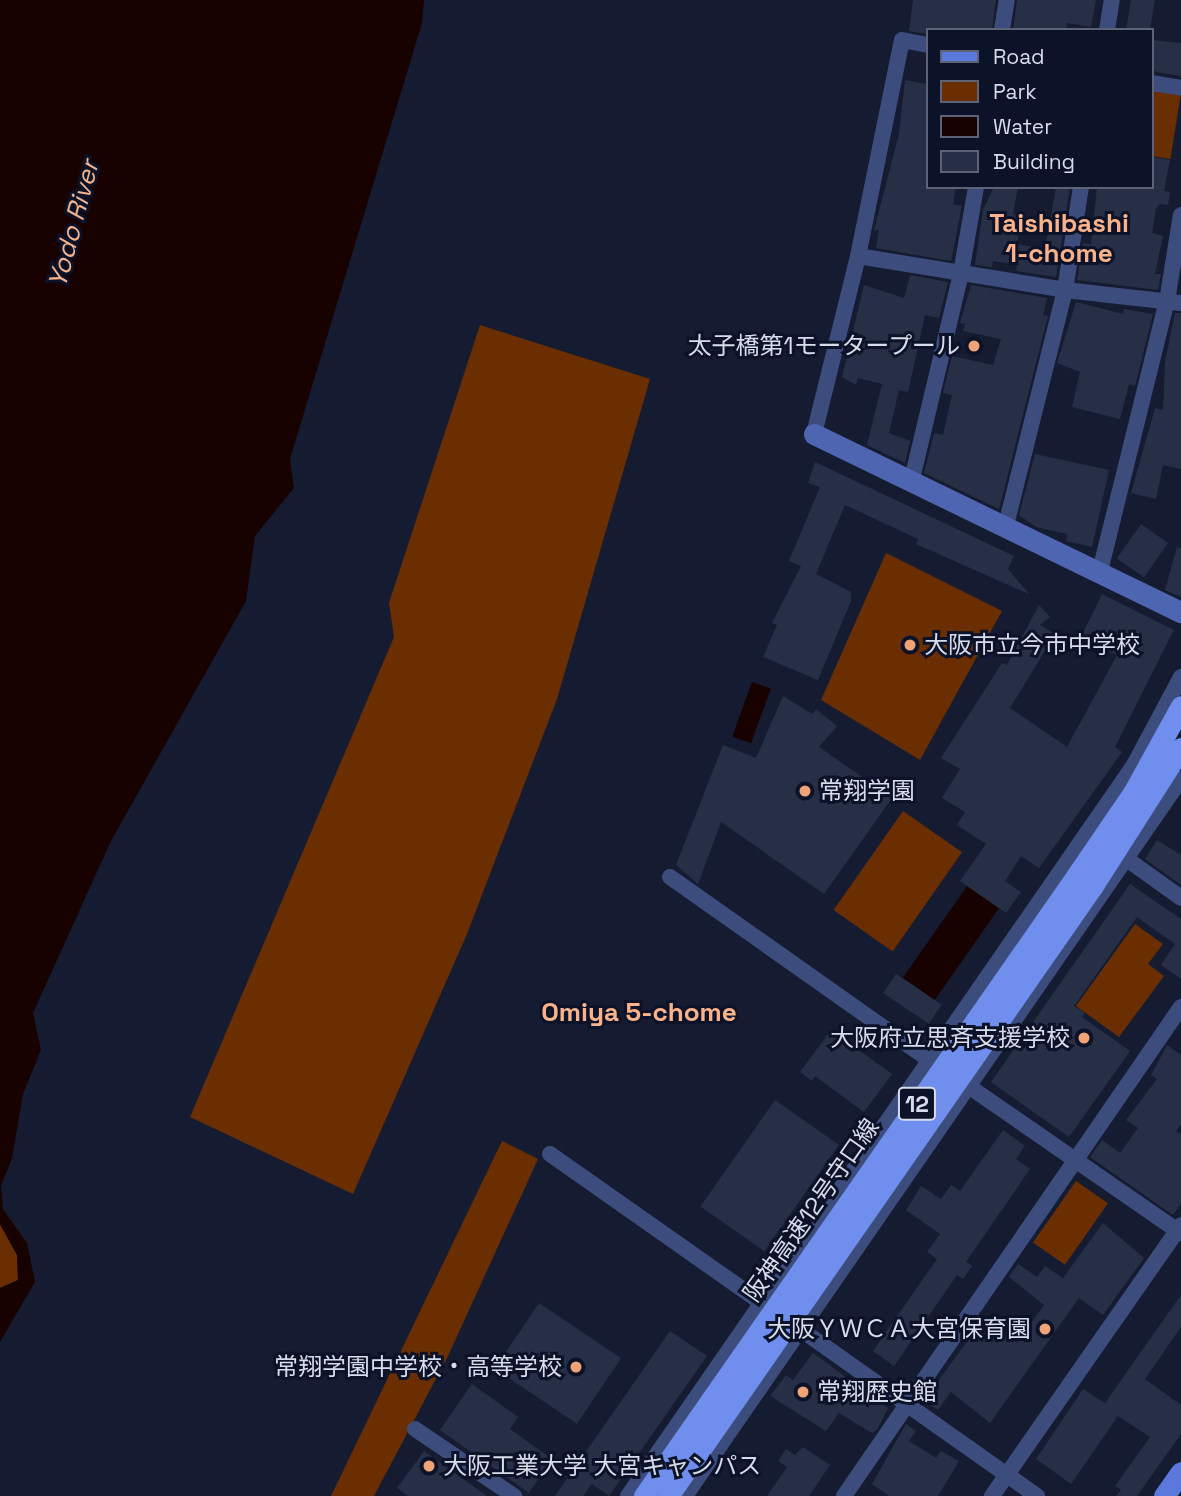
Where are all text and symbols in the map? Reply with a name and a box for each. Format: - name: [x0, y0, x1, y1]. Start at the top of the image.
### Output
- legend: [926, 28, 1153, 189]
- text: Road: [993, 43, 1045, 70]
- text: Park: [993, 78, 1037, 105]
- text: Water: [993, 113, 1052, 140]
- text: Building: [993, 148, 1075, 175]
- water label: Yodo River: [42, 157, 106, 291]
- district label: Taishibashi 1-chome: [989, 208, 1129, 270]
- place label: 太子橋第1モータープール: [686, 332, 960, 360]
- marker: 太子橋第1モータープール: [966, 338, 982, 354]
- place label: 大阪市立今市中学校: [924, 631, 1140, 659]
- marker: 大阪市立今市中学校: [902, 637, 918, 653]
- place label: 常翔学園: [819, 777, 915, 805]
- marker: 常翔学園: [797, 783, 813, 799]
- district label: Omiya 5-chome: [541, 997, 737, 1029]
- place label: 大阪府立思斉支援学校: [830, 1024, 1070, 1052]
- marker: 大阪府立思斉支援学校: [1076, 1030, 1092, 1046]
- road number: 12: [898, 1084, 936, 1124]
- street label: 阪神高速12号守口線: [737, 1113, 885, 1307]
- place label: 大阪ＹＷＣＡ大宮保育園: [767, 1315, 1031, 1343]
- marker: 大阪ＹＷＣＡ大宮保育園: [1037, 1321, 1053, 1337]
- place label: 常翔学園中学校・高等学校: [274, 1353, 562, 1381]
- marker: 常翔学園中学校・高等学校: [568, 1359, 584, 1375]
- place label: 常翔歴史館: [817, 1378, 937, 1406]
- marker: 常翔歴史館: [795, 1384, 811, 1400]
- place label: 大阪工業大学 大宮キャンパス: [443, 1452, 761, 1480]
- marker: 大阪工業大学 大宮キャンパス: [421, 1458, 437, 1474]

